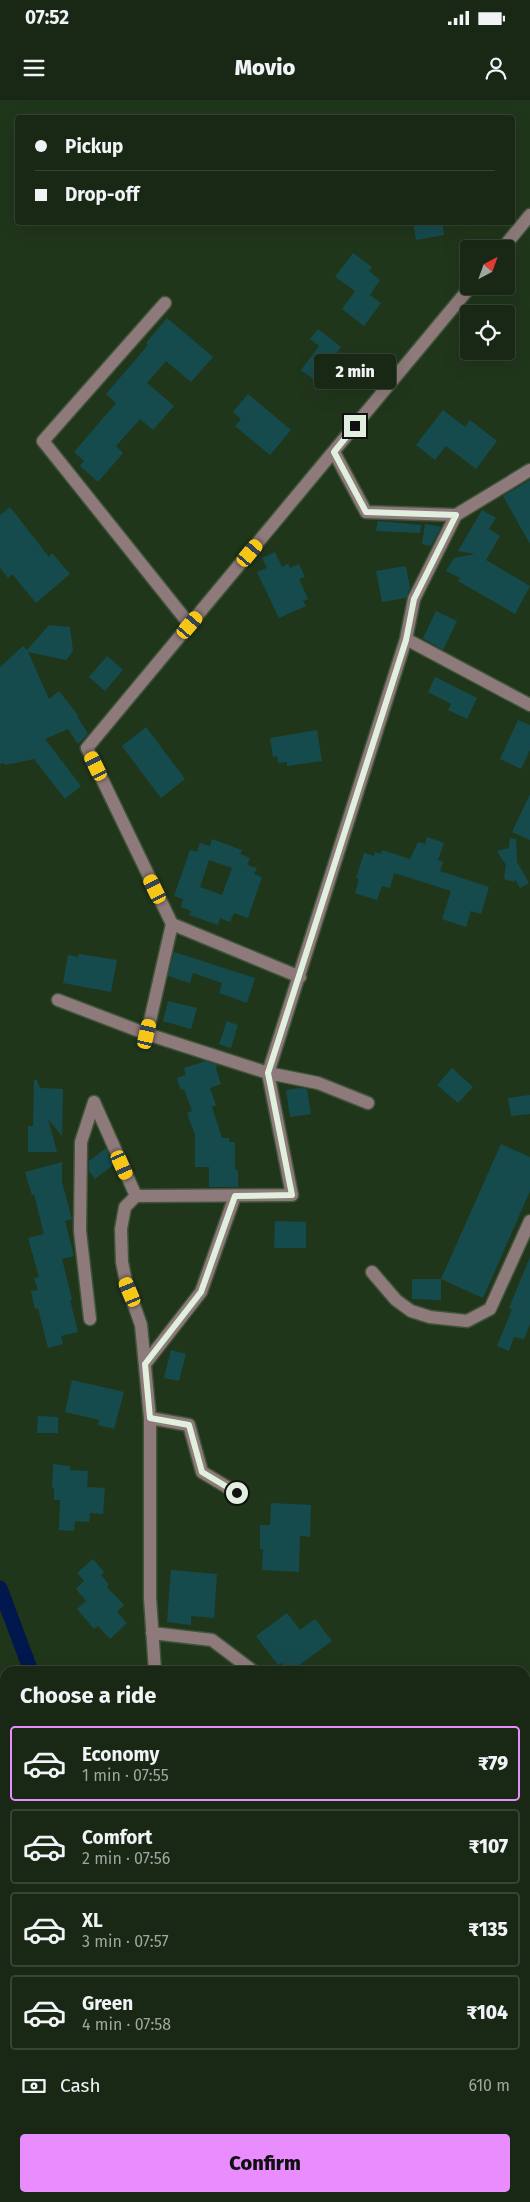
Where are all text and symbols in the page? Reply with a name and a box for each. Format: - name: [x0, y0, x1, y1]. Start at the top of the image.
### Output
- text: 07:52: [25, 6, 69, 29]
- icon: menu: [20, 54, 48, 82]
- text: Movio: [235, 54, 295, 81]
- icon: person: [482, 54, 510, 82]
- text: Pickup: [65, 135, 123, 158]
- text: Drop-off: [65, 183, 139, 206]
- north arrow: [460, 240, 515, 295]
- map controls: [460, 240, 515, 360]
- button: locate: [460, 305, 515, 360]
- callout: 2 min: [314, 354, 396, 388]
- text: 2 min: [335, 362, 375, 381]
- route end: [344, 415, 366, 437]
- car: [234, 537, 265, 569]
- car: [174, 609, 205, 641]
- car: [82, 749, 109, 783]
- car: [141, 872, 168, 906]
- car: [136, 1018, 157, 1050]
- car: [109, 1148, 134, 1182]
- car: [117, 1275, 142, 1309]
- route start: [226, 1482, 248, 1504]
- text: Choose a ride: [20, 1682, 156, 1709]
- icon: car: [22, 1741, 67, 1786]
- text: Economy: [82, 1743, 159, 1766]
- text: ₹79: [478, 1752, 508, 1775]
- text: 1 min · 07:55: [82, 1766, 169, 1785]
- icon: car: [22, 1824, 67, 1869]
- text: Comfort: [82, 1826, 152, 1849]
- text: ₹107: [469, 1835, 508, 1858]
- text: 2 min · 07:56: [82, 1849, 170, 1868]
- icon: car: [22, 1907, 67, 1952]
- text: XL: [82, 1909, 103, 1932]
- text: ₹135: [468, 1918, 508, 1941]
- text: 3 min · 07:57: [82, 1932, 169, 1951]
- icon: car: [22, 1990, 67, 2035]
- text: Green: [82, 1992, 133, 2015]
- text: ₹104: [466, 2001, 508, 2024]
- text: 4 min · 07:58: [82, 2015, 171, 2034]
- icon: cash: [20, 2072, 48, 2100]
- text: Cash: [60, 2074, 101, 2097]
- text: 610 m: [468, 2076, 510, 2095]
- button: Confirm: [20, 2134, 510, 2192]

